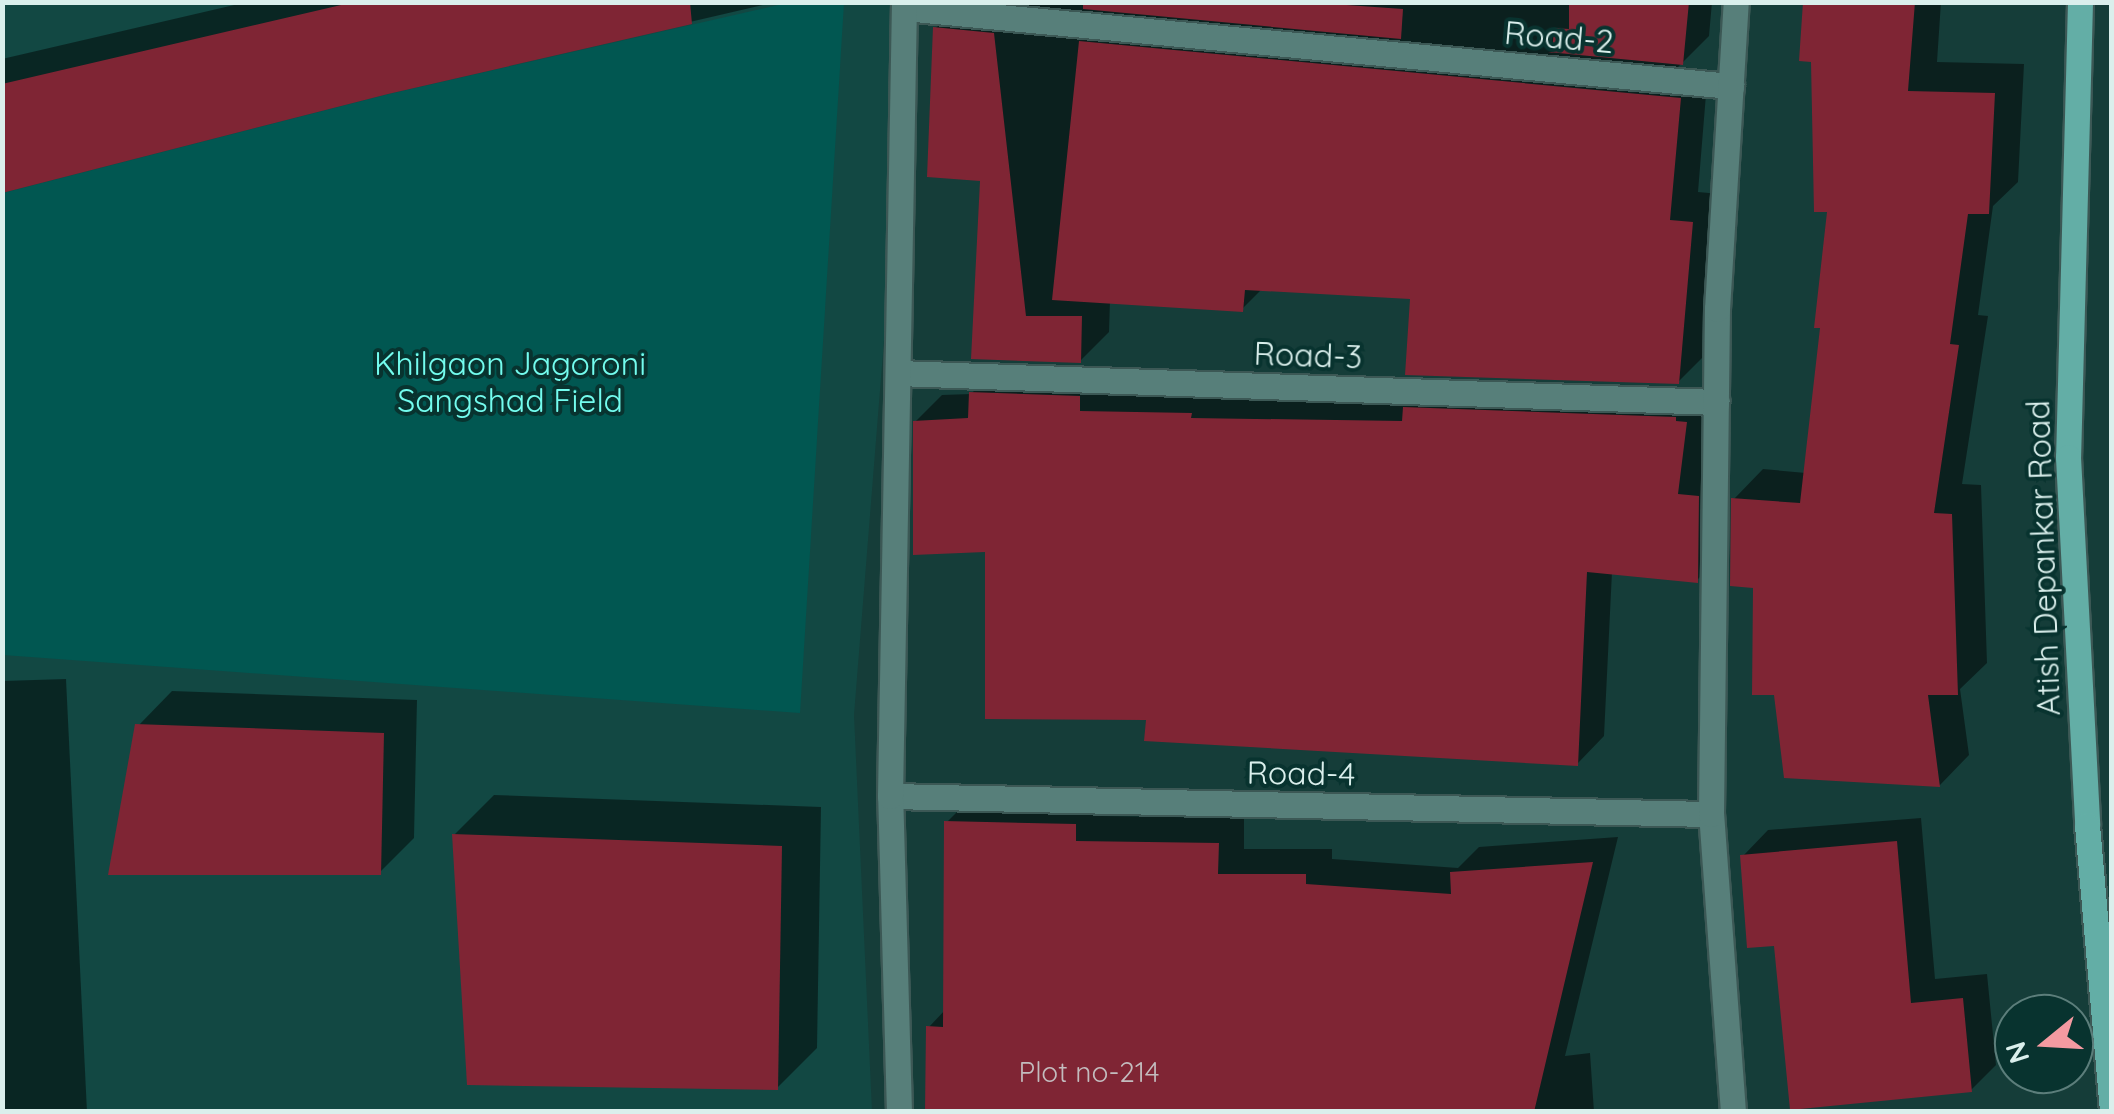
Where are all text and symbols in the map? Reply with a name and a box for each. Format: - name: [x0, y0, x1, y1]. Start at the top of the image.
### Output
- street label: Road-2: [1503, 13, 1615, 61]
- street label: Road-3: [1253, 334, 1363, 376]
- park label: Khilgaon Jagoroni Sangshad Field: [374, 345, 646, 420]
- street label: Atish Depankar Road: [2018, 400, 2068, 716]
- street label: Road-4: [1246, 753, 1356, 793]
- north arrow: [1994, 994, 2094, 1094]
- text: N: [1997, 1038, 2037, 1068]
- house number: Plot no-214: [1018, 1055, 1160, 1089]

